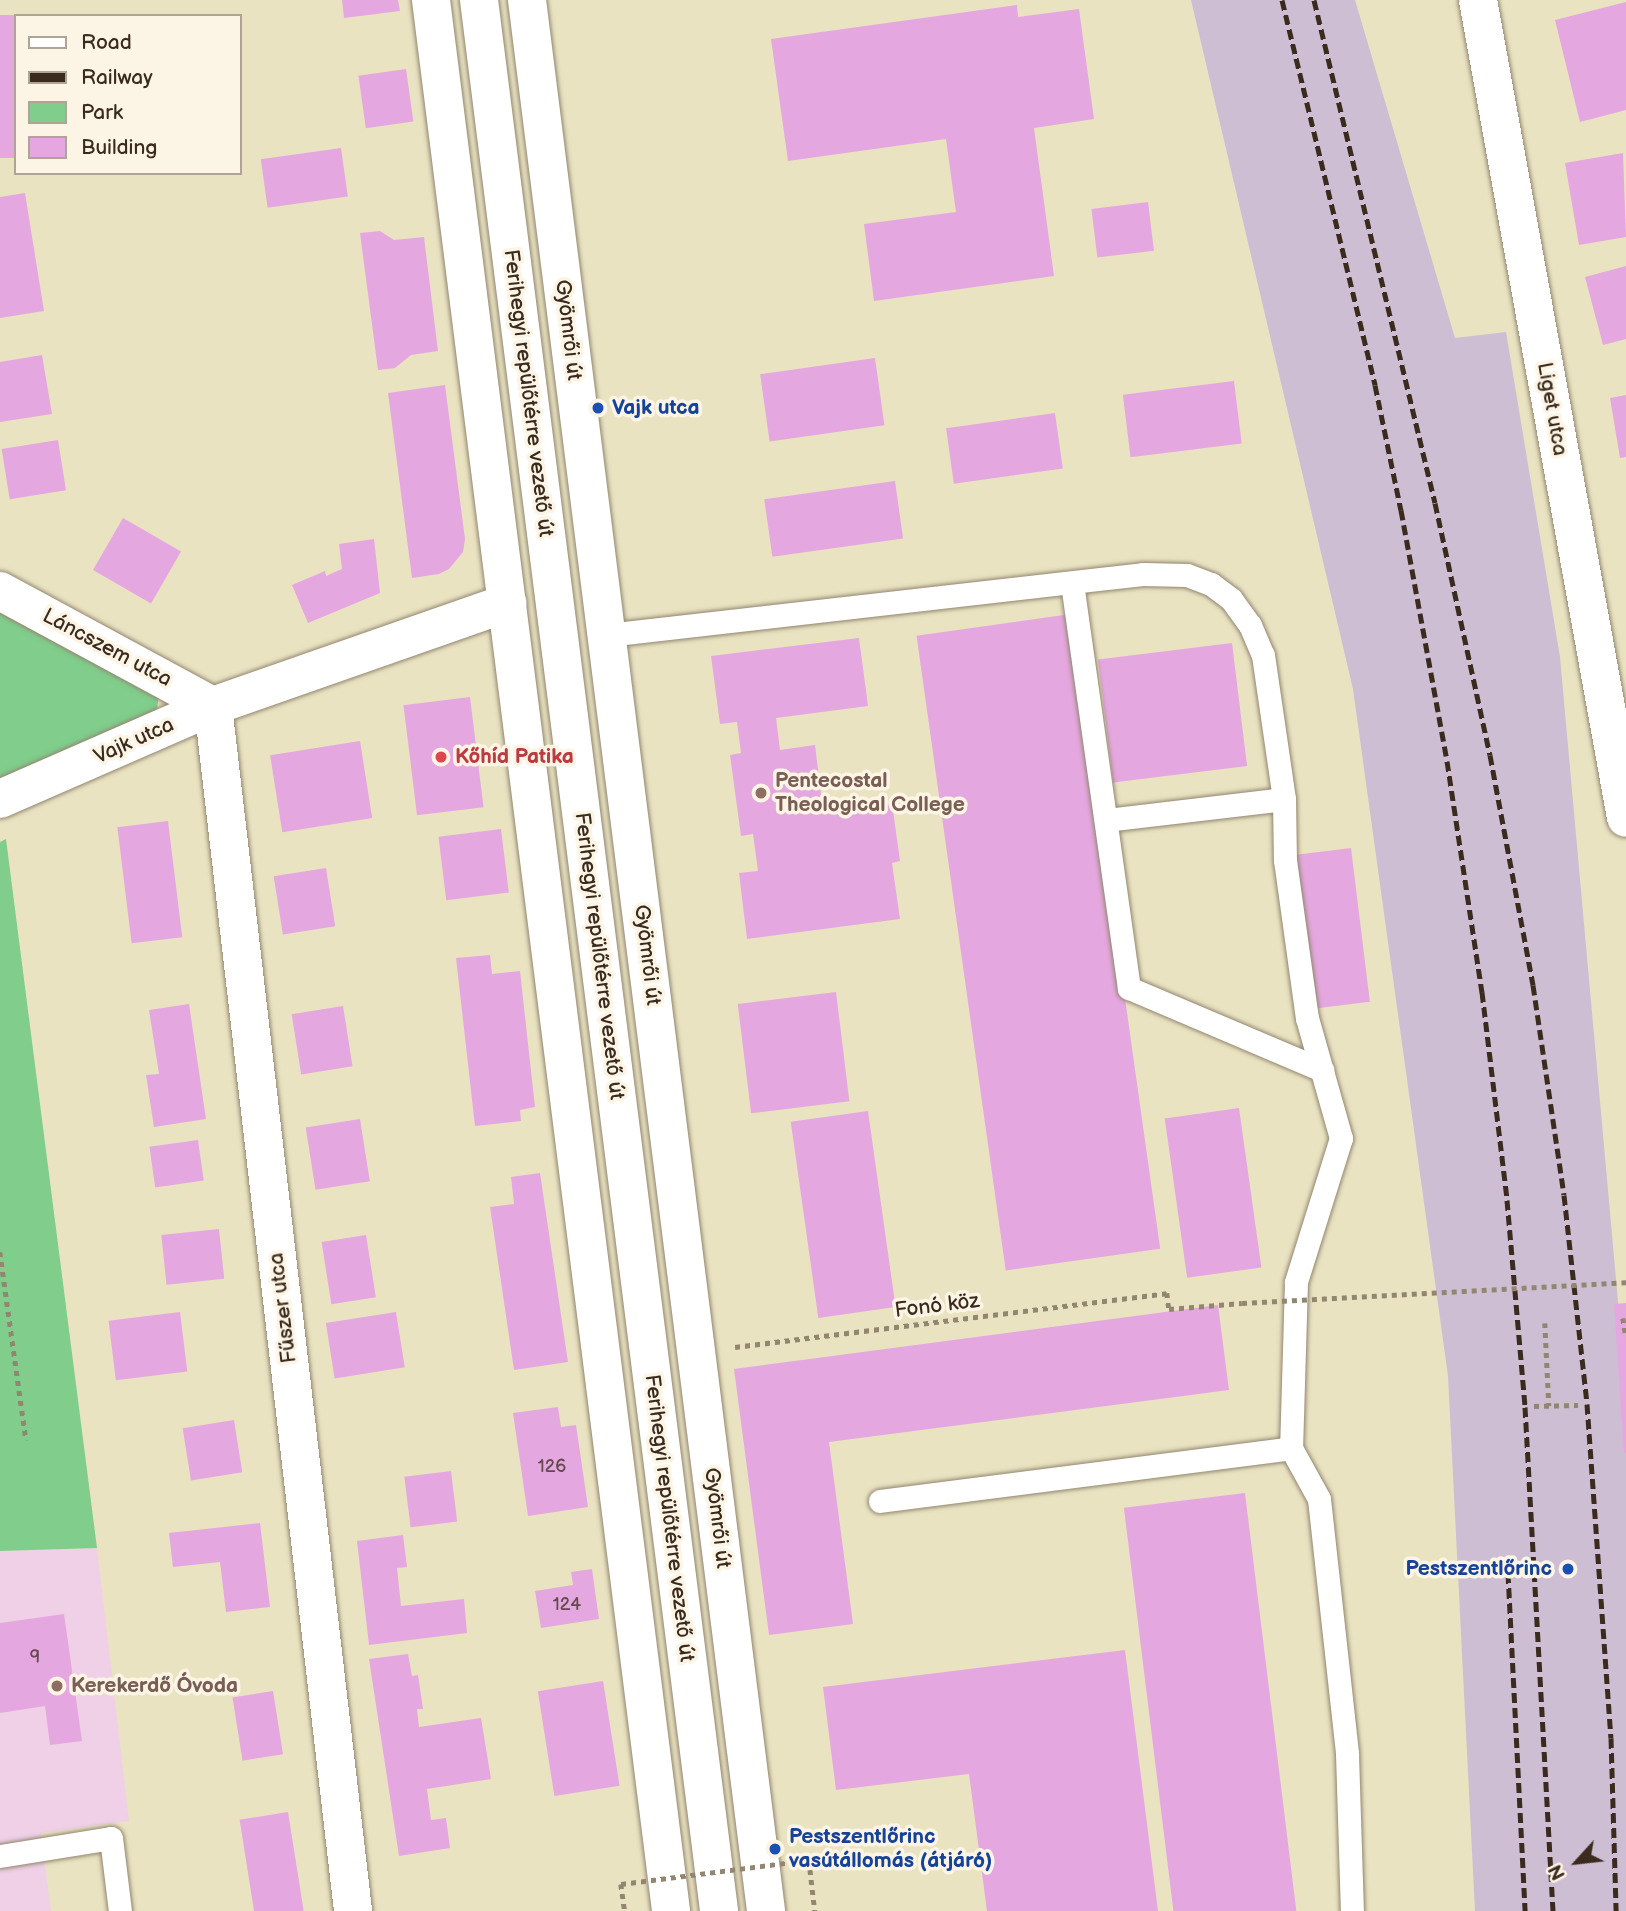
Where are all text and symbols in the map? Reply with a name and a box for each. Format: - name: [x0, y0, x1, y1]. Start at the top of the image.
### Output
- legend: [14, 14, 242, 175]
- text: Road: [81, 30, 132, 55]
- text: Railway: [81, 65, 153, 90]
- text: Park: [81, 100, 123, 125]
- text: Building: [81, 135, 157, 160]
- street label: Ferihegyi repülőtérre vezető út: [498, 248, 558, 538]
- street label: Gyömrői út: [549, 278, 587, 382]
- street label: Liget utca: [1531, 360, 1573, 458]
- place label: Vajk utca: [612, 395, 700, 421]
- marker: Vajk utca: [590, 400, 606, 416]
- street label: Láncszem utca: [38, 603, 176, 693]
- street label: Vajk utca: [90, 712, 178, 770]
- place label: Kőhíd Patika: [455, 744, 574, 770]
- marker: Kőhíd Patika: [433, 749, 449, 765]
- place label: Pentecostal Theological College: [775, 768, 965, 818]
- marker: Pentecostal Theological College: [753, 785, 769, 801]
- street label: Ferihegyi repülőtérre vezető út: [569, 811, 629, 1101]
- street label: Gyömrői út: [628, 903, 666, 1007]
- street label: Fűszer utca: [264, 1251, 302, 1365]
- street label: Fonó köz: [893, 1288, 981, 1324]
- street label: Ferihegyi repülőtérre vezető út: [639, 1373, 699, 1663]
- house number: 126: [538, 1456, 566, 1478]
- street label: Gyömrői út: [698, 1466, 736, 1570]
- place label: Pestszentlőrinc: [1406, 1556, 1552, 1582]
- marker: Pestszentlőrinc: [1558, 1559, 1578, 1579]
- house number: 124: [553, 1594, 581, 1616]
- house number: 9: [30, 1647, 40, 1669]
- place label: Kerekerdő Óvoda: [71, 1673, 238, 1699]
- marker: Kerekerdő Óvoda: [49, 1678, 65, 1694]
- place label: Pestszentlőrinc vasútállomás (átjáró): [789, 1824, 992, 1874]
- north arrow: [1542, 1827, 1612, 1897]
- marker: Pestszentlőrinc vasútállomás (átjáró): [767, 1841, 783, 1857]
- text: N: [1544, 1860, 1571, 1883]

